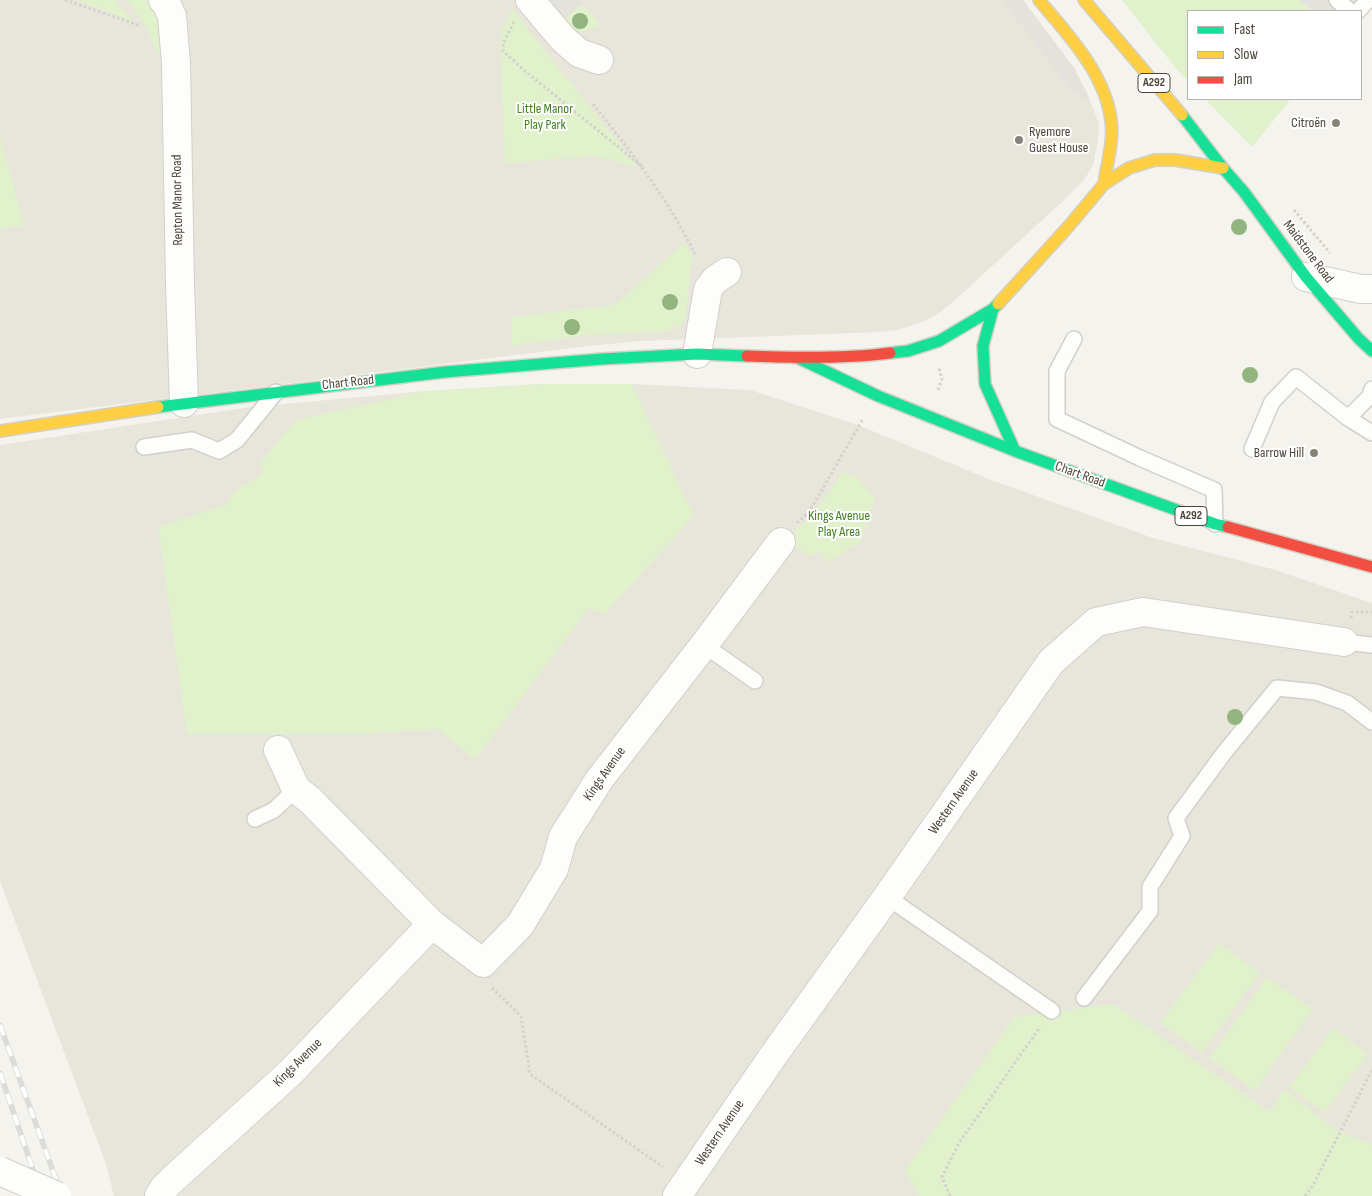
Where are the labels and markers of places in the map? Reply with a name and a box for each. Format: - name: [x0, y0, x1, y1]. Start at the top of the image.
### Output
- place label: Citroën: [1291, 115, 1326, 131]
- marker: Citroën: [1330, 117, 1342, 129]
- place label: Ryemore Guest House: [1029, 124, 1088, 156]
- marker: Ryemore Guest House: [1013, 134, 1025, 146]
- place label: Barrow Hill: [1254, 445, 1304, 461]
- marker: Barrow Hill: [1308, 447, 1320, 459]

